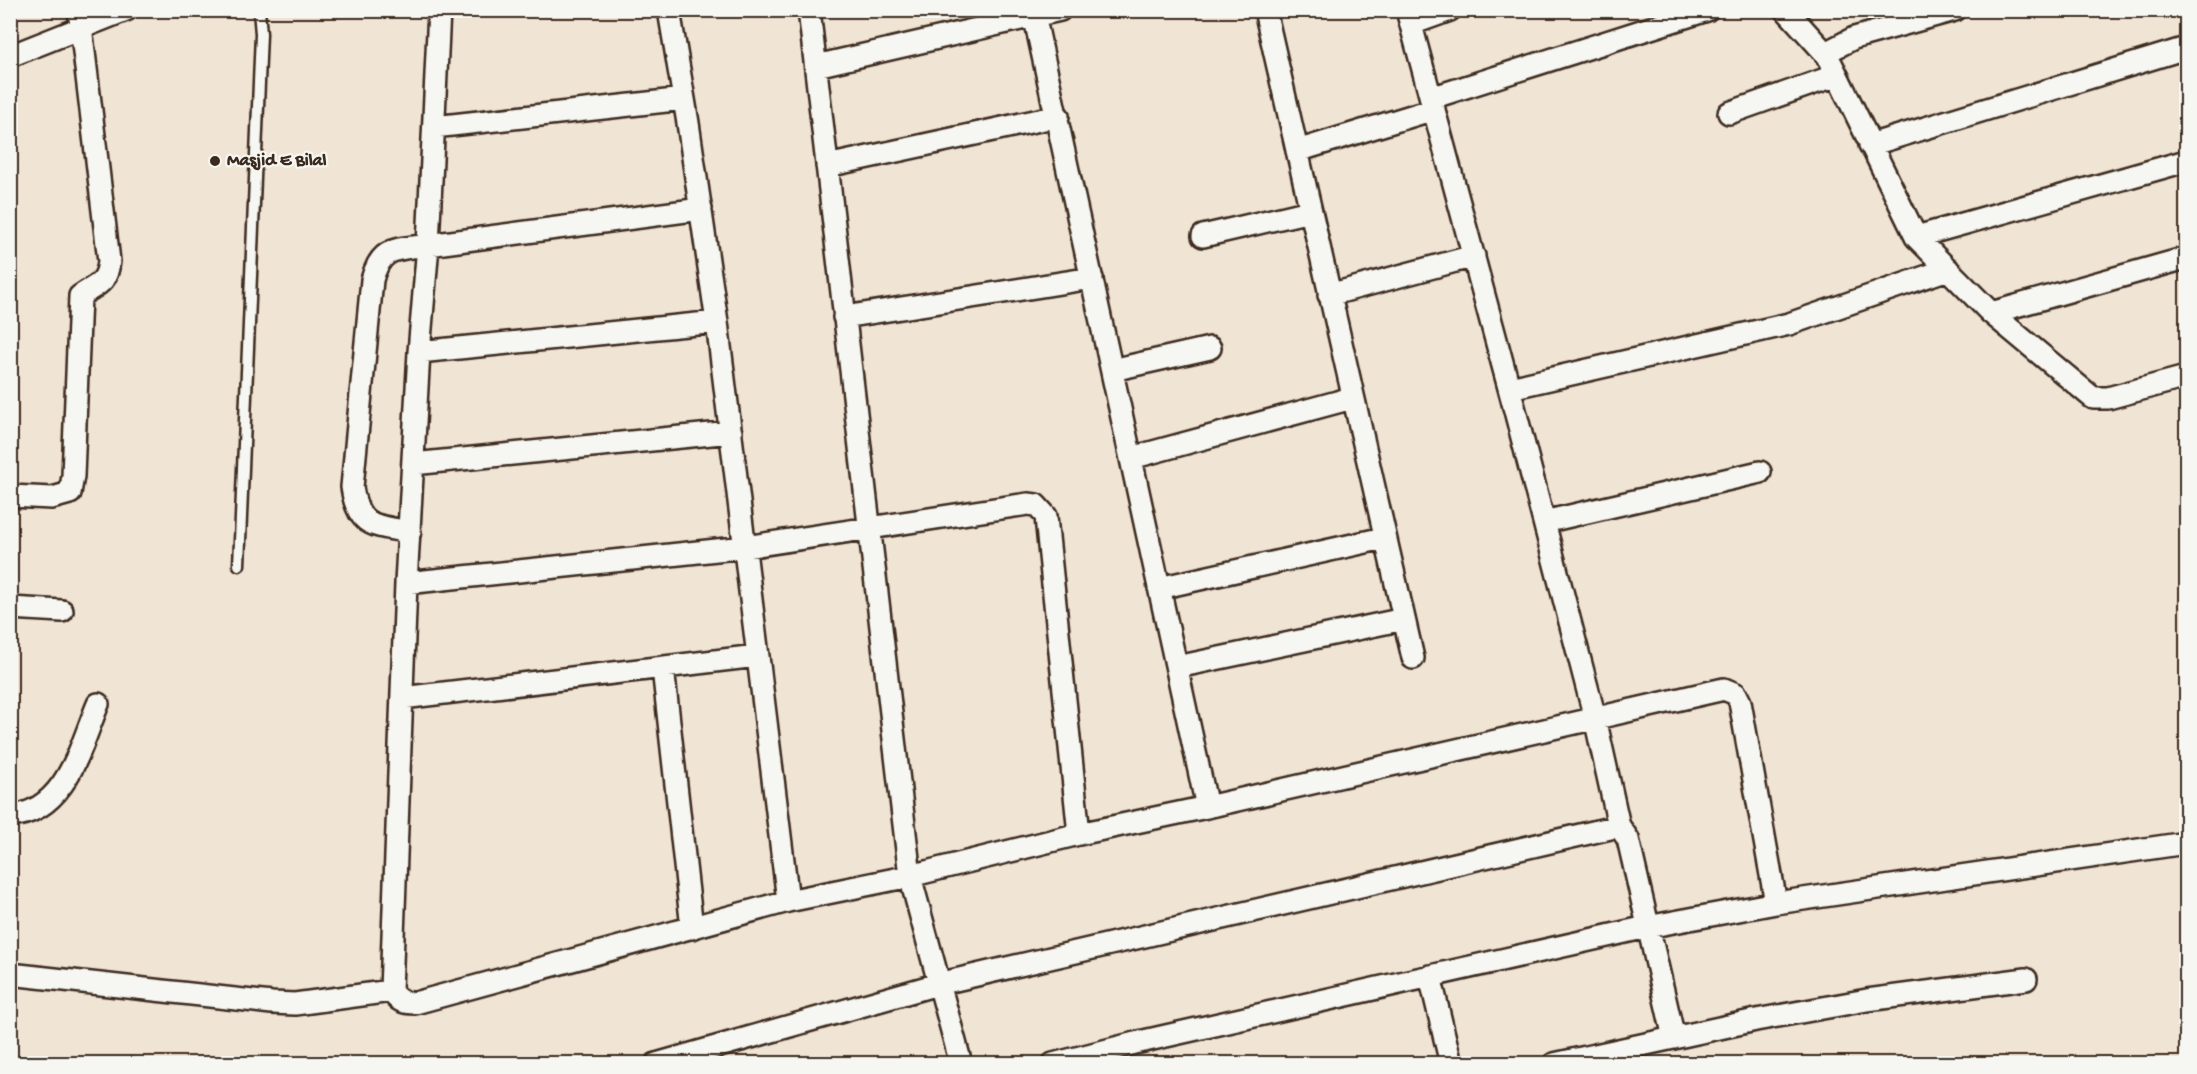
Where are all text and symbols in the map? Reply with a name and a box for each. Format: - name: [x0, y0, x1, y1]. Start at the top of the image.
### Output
- place label: Masjid E Bilal: [227, 151, 327, 172]
- marker: Masjid E Bilal: [208, 154, 222, 168]

